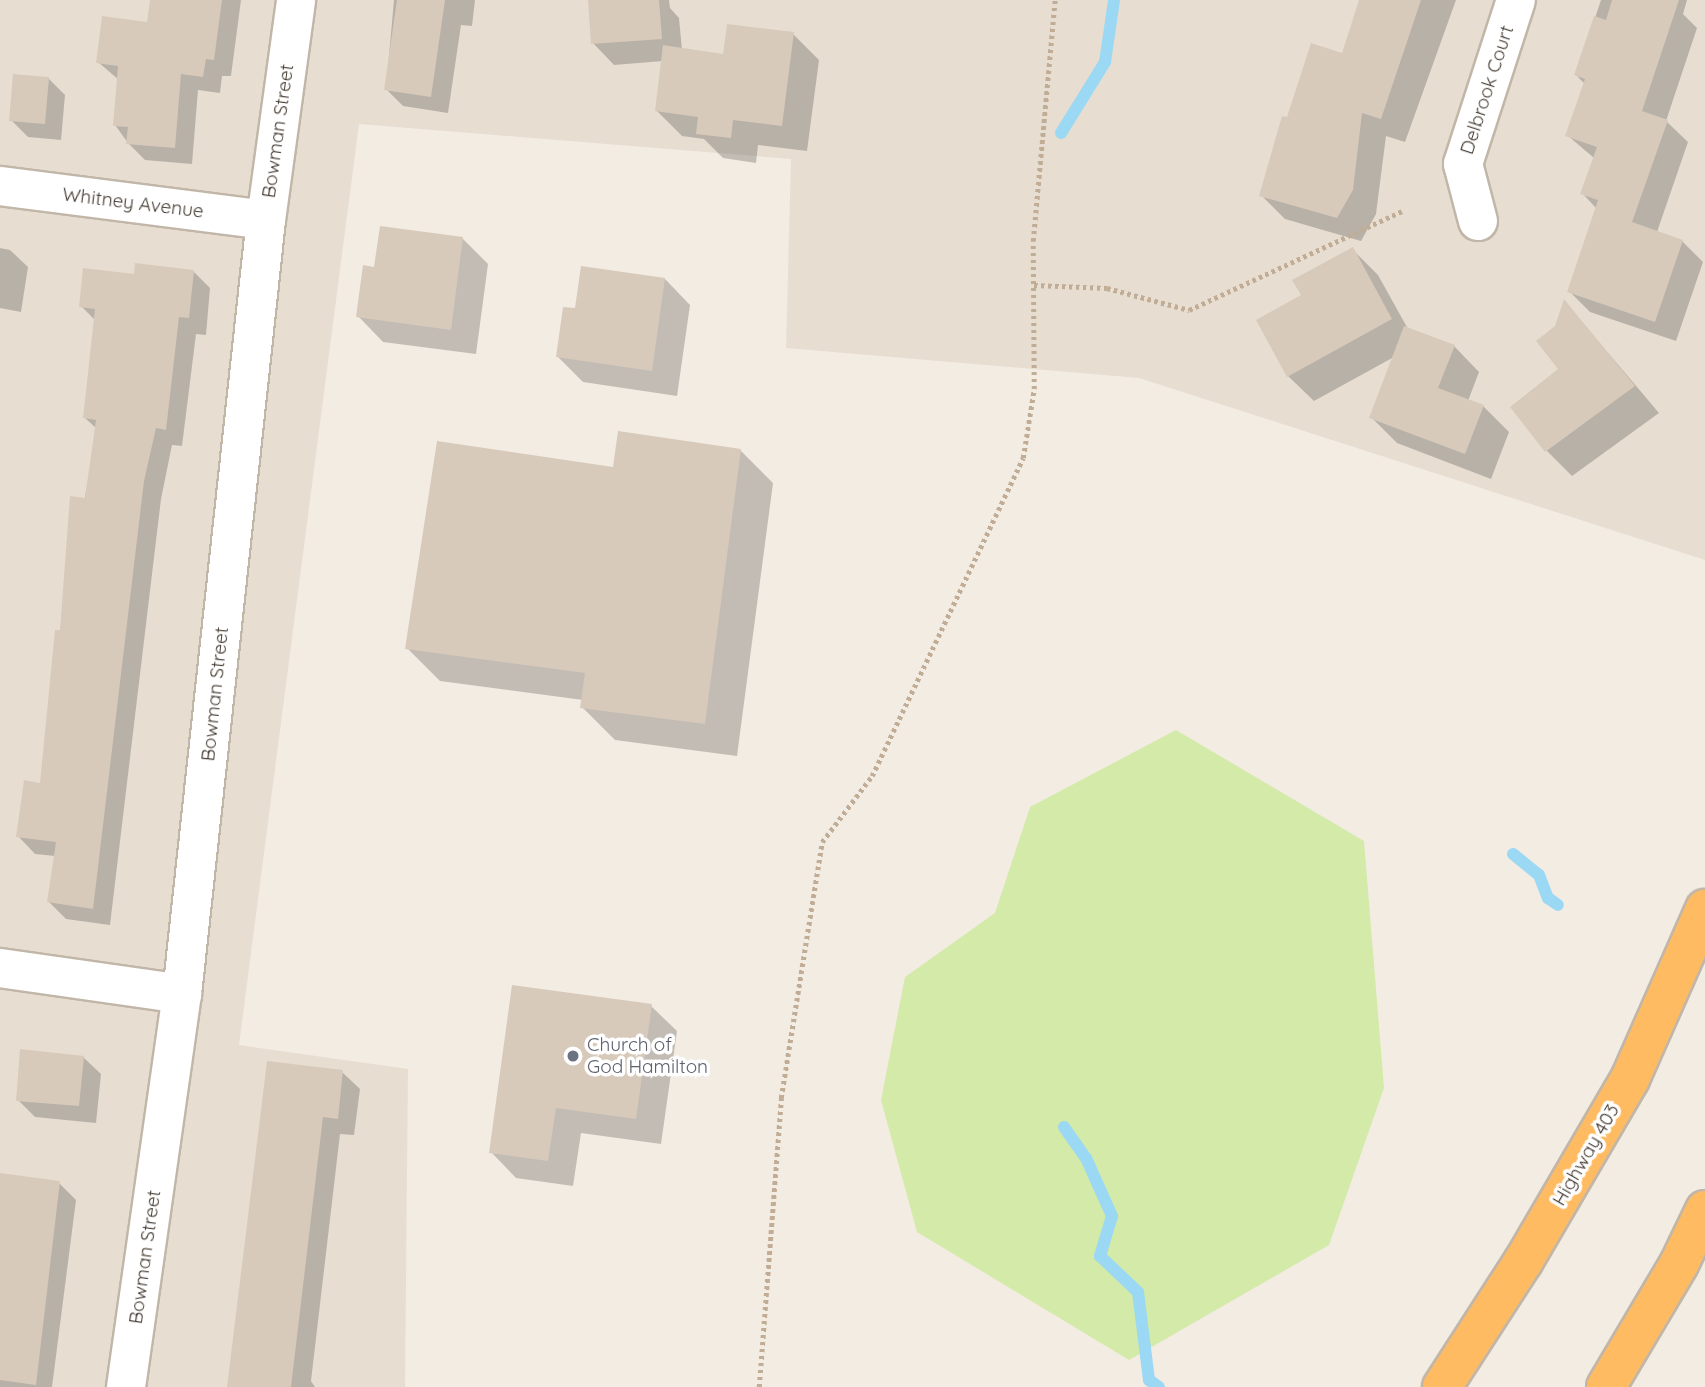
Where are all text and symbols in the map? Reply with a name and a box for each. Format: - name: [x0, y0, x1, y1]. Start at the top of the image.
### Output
- street label: Delbrook Court: [1455, 23, 1519, 157]
- street label: Bowman Street: [257, 63, 299, 199]
- street label: Whitney Avenue: [61, 183, 205, 223]
- street label: Bowman Street: [197, 626, 233, 762]
- place label: Church of God Hamilton: [587, 1034, 708, 1078]
- marker: Church of God Hamilton: [565, 1048, 581, 1064]
- street label: Highway 403: [1548, 1100, 1624, 1210]
- street label: Bowman Street: [124, 1189, 166, 1325]

